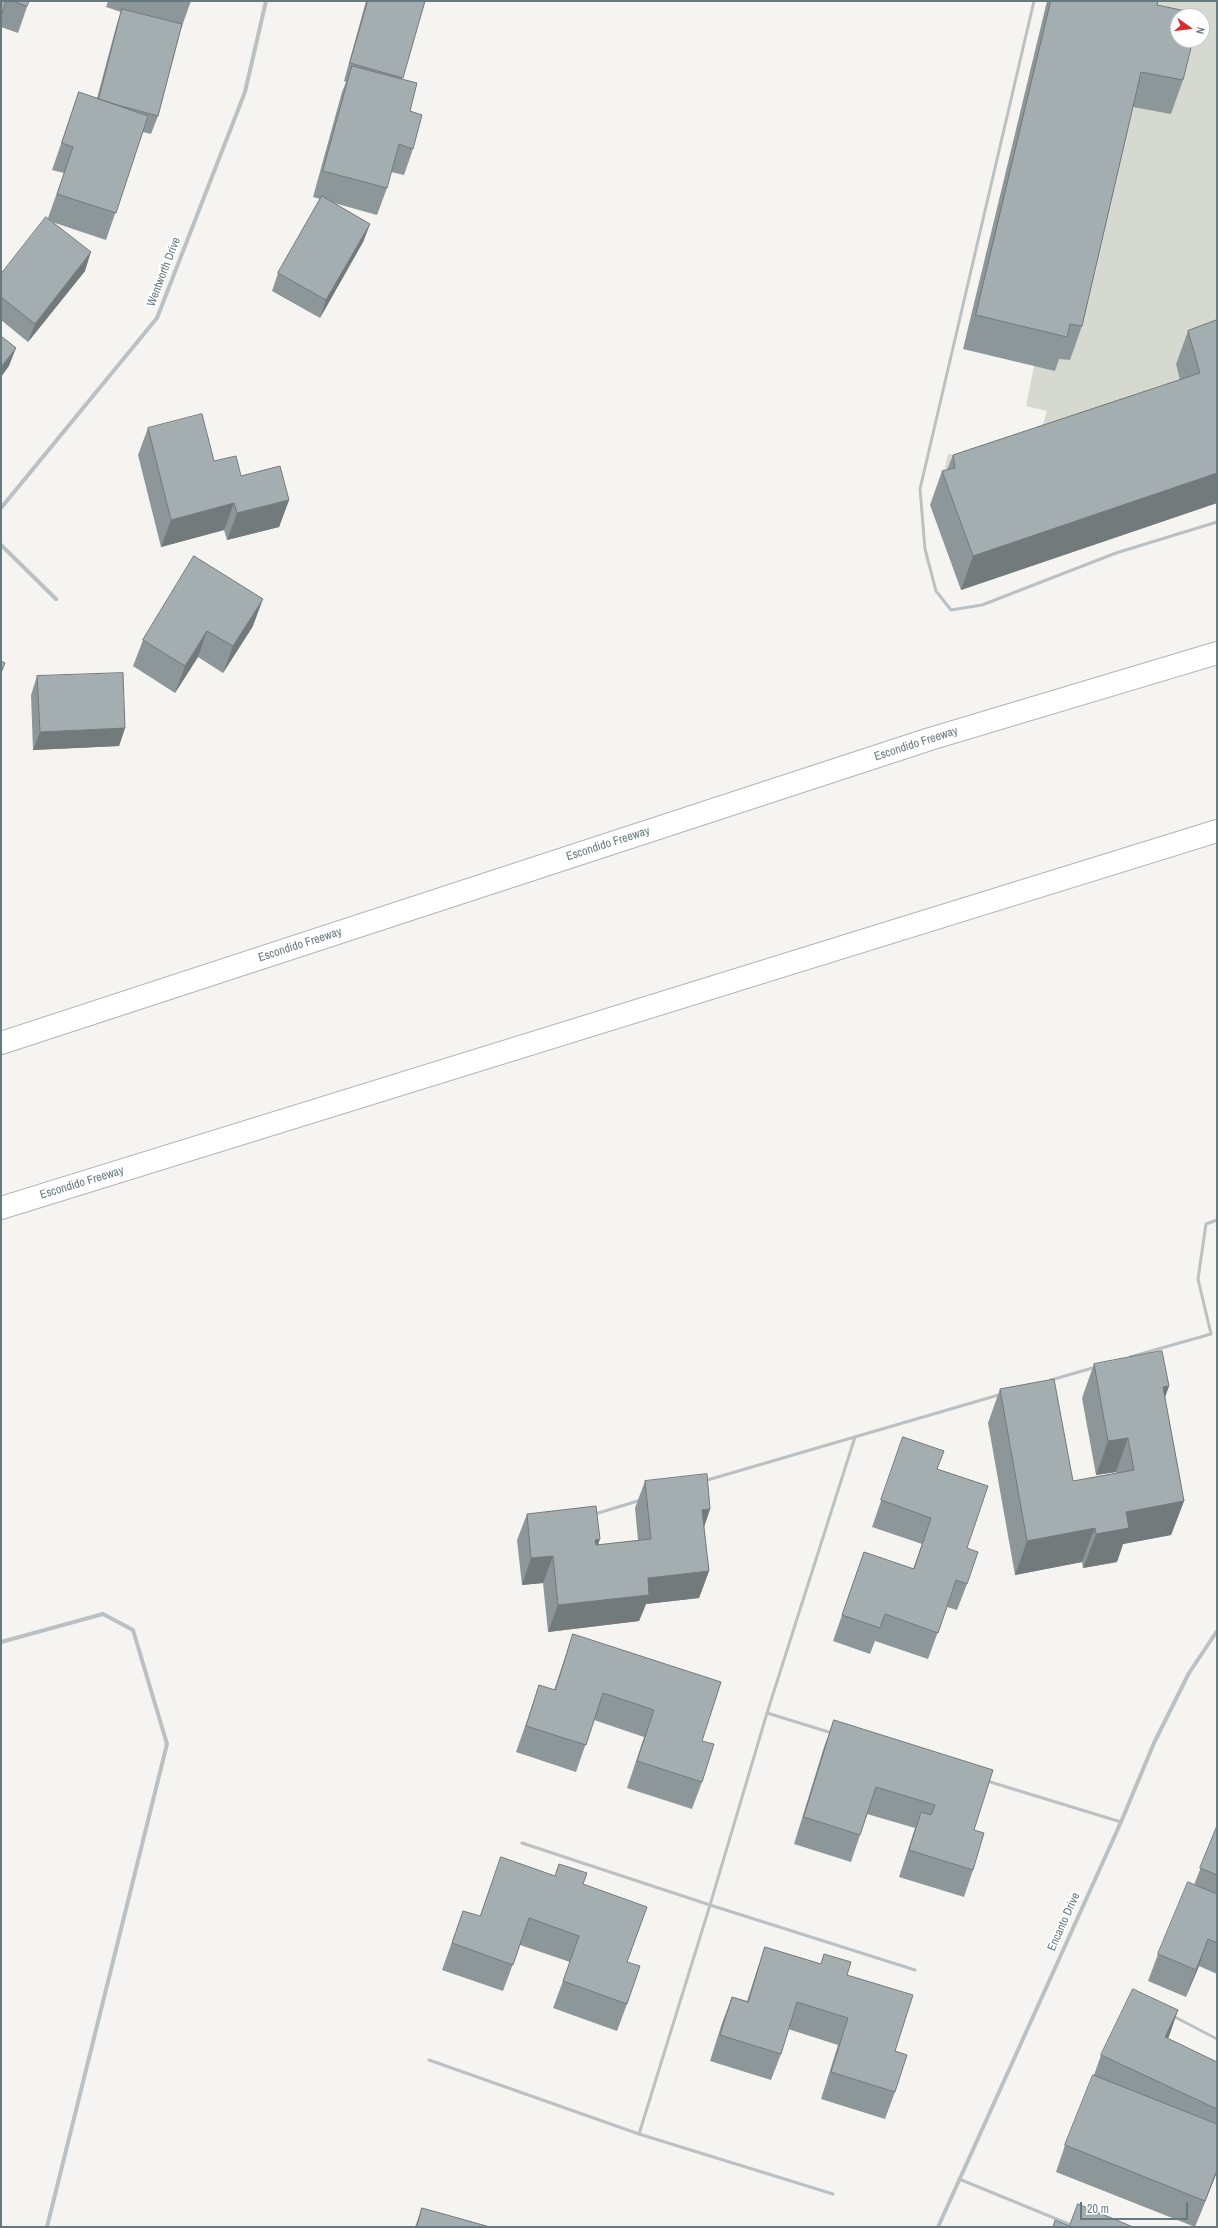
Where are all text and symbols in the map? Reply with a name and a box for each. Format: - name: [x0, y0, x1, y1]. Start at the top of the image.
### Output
- north arrow: [1170, 8, 1210, 48]
- text: N: [1193, 26, 1208, 36]
- street label: Wentworth Drive: [144, 235, 184, 309]
- street label: Escondido Freeway: [872, 724, 960, 764]
- street label: Escondido Freeway: [564, 824, 652, 864]
- street label: Escondido Freeway: [256, 925, 344, 965]
- street label: Escondido Freeway: [38, 1163, 126, 1203]
- street label: Encanto Drive: [1045, 1891, 1083, 1953]
- scale bar: [1082, 2194, 1190, 2220]
- text: 20 m: [1087, 2201, 1109, 2217]

